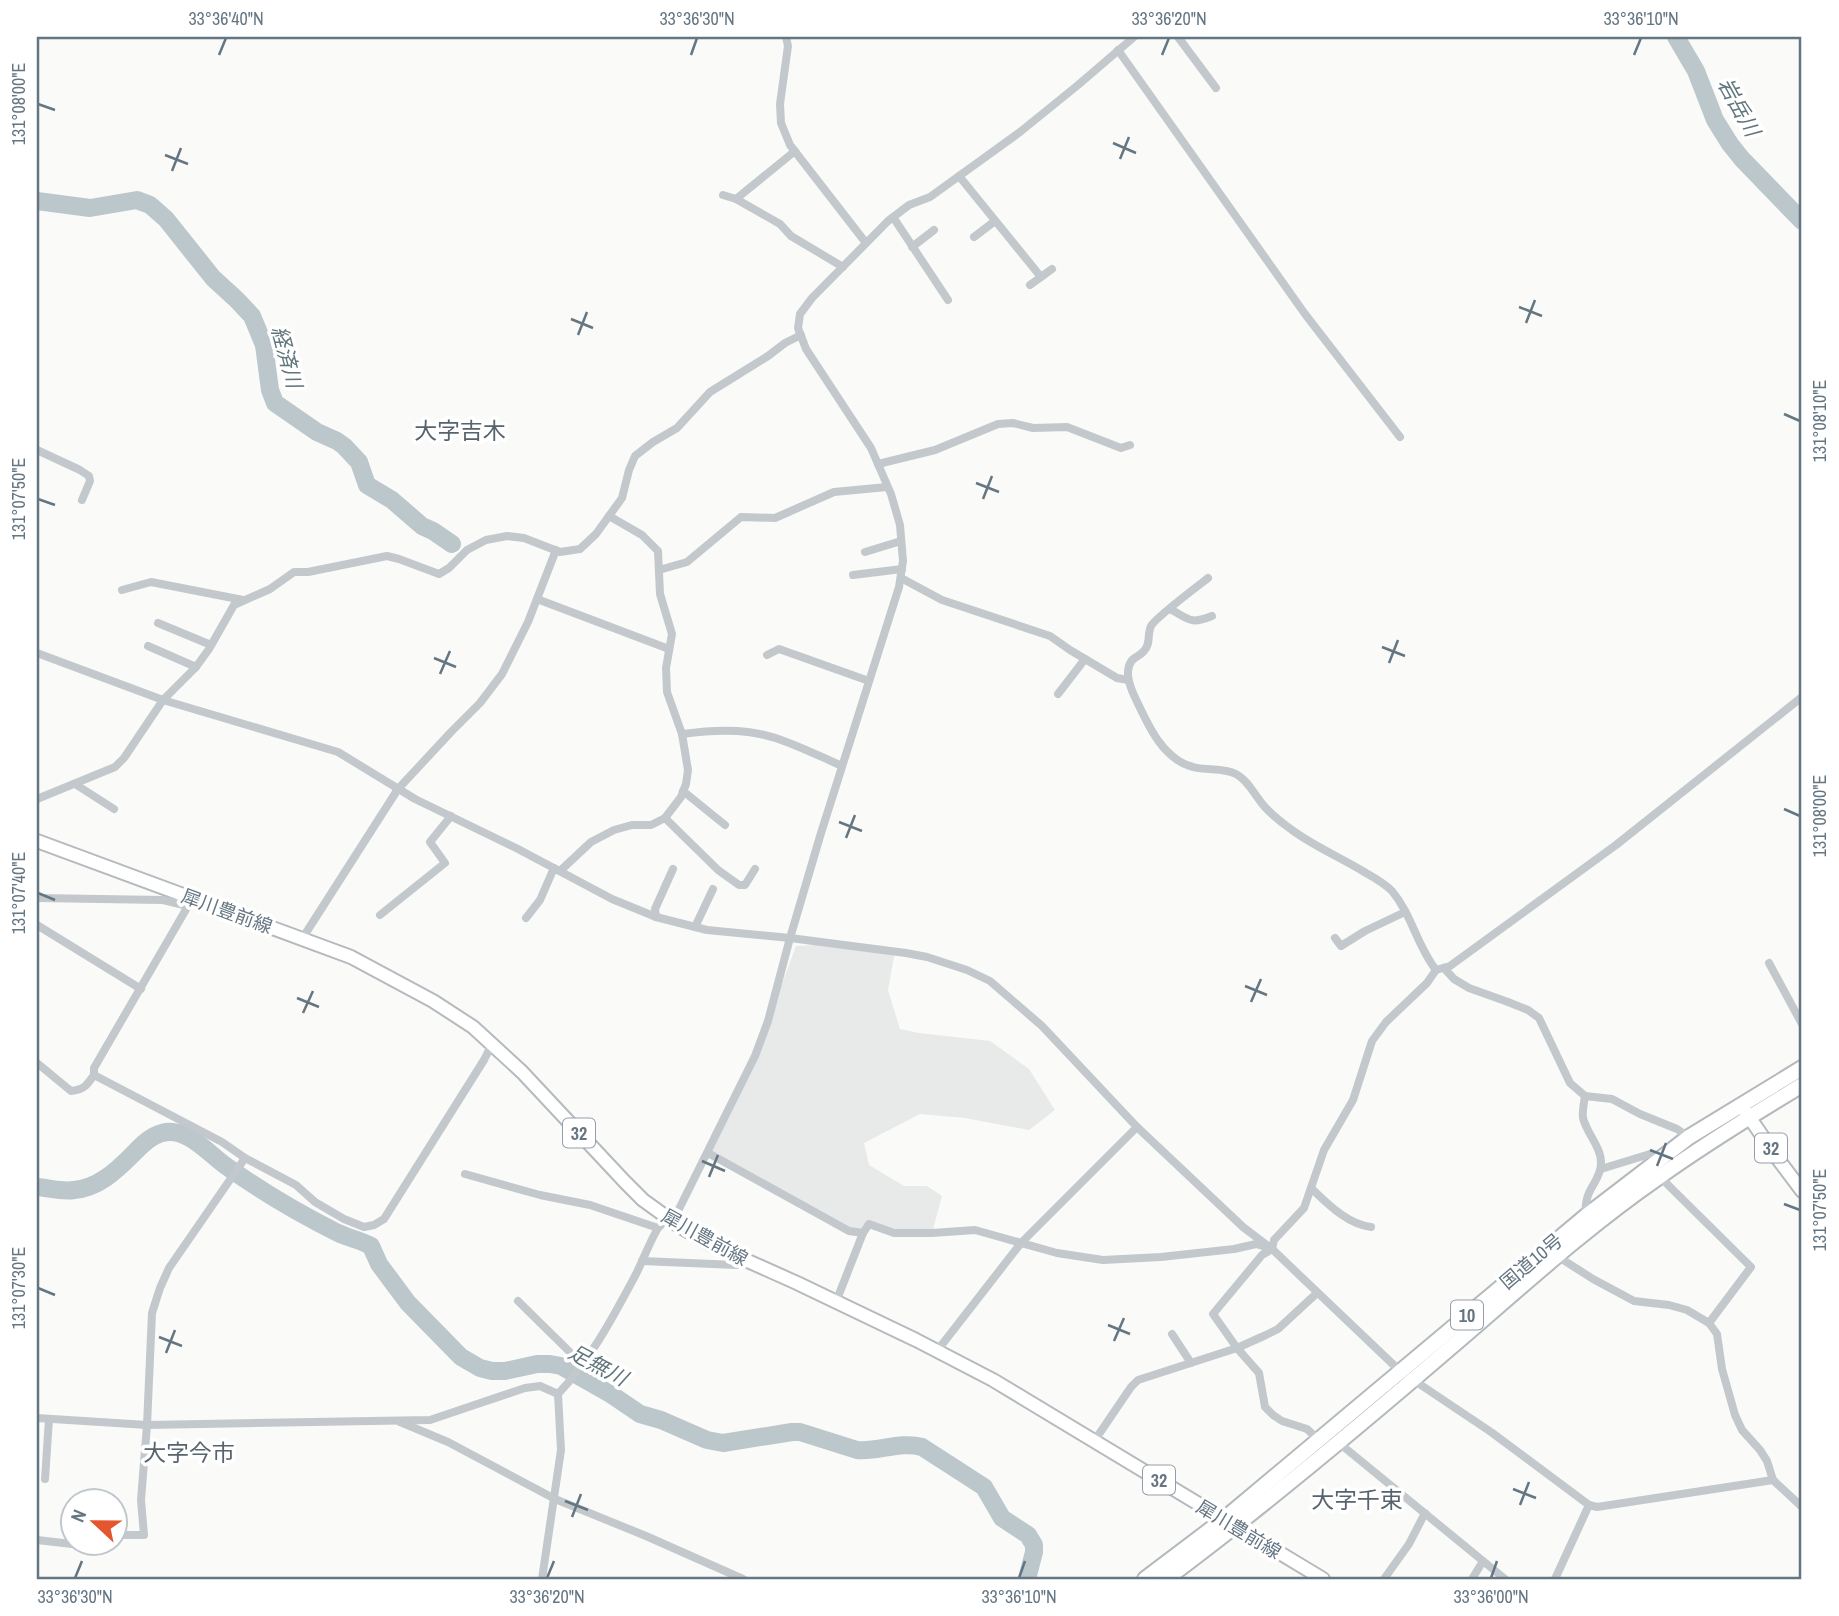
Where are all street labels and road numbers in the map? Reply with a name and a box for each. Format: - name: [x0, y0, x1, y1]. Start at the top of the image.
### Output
- street label: 犀川豊前線: [178, 883, 276, 939]
- road number: 32: [563, 1118, 595, 1148]
- road number: 32: [1755, 1134, 1787, 1162]
- street label: 犀川豊前線: [657, 1203, 753, 1271]
- street label: 国道10号: [1494, 1227, 1568, 1295]
- road number: 10: [1451, 1300, 1483, 1330]
- road number: 32: [1143, 1465, 1175, 1494]
- street label: 犀川豊前線: [1192, 1493, 1286, 1565]

